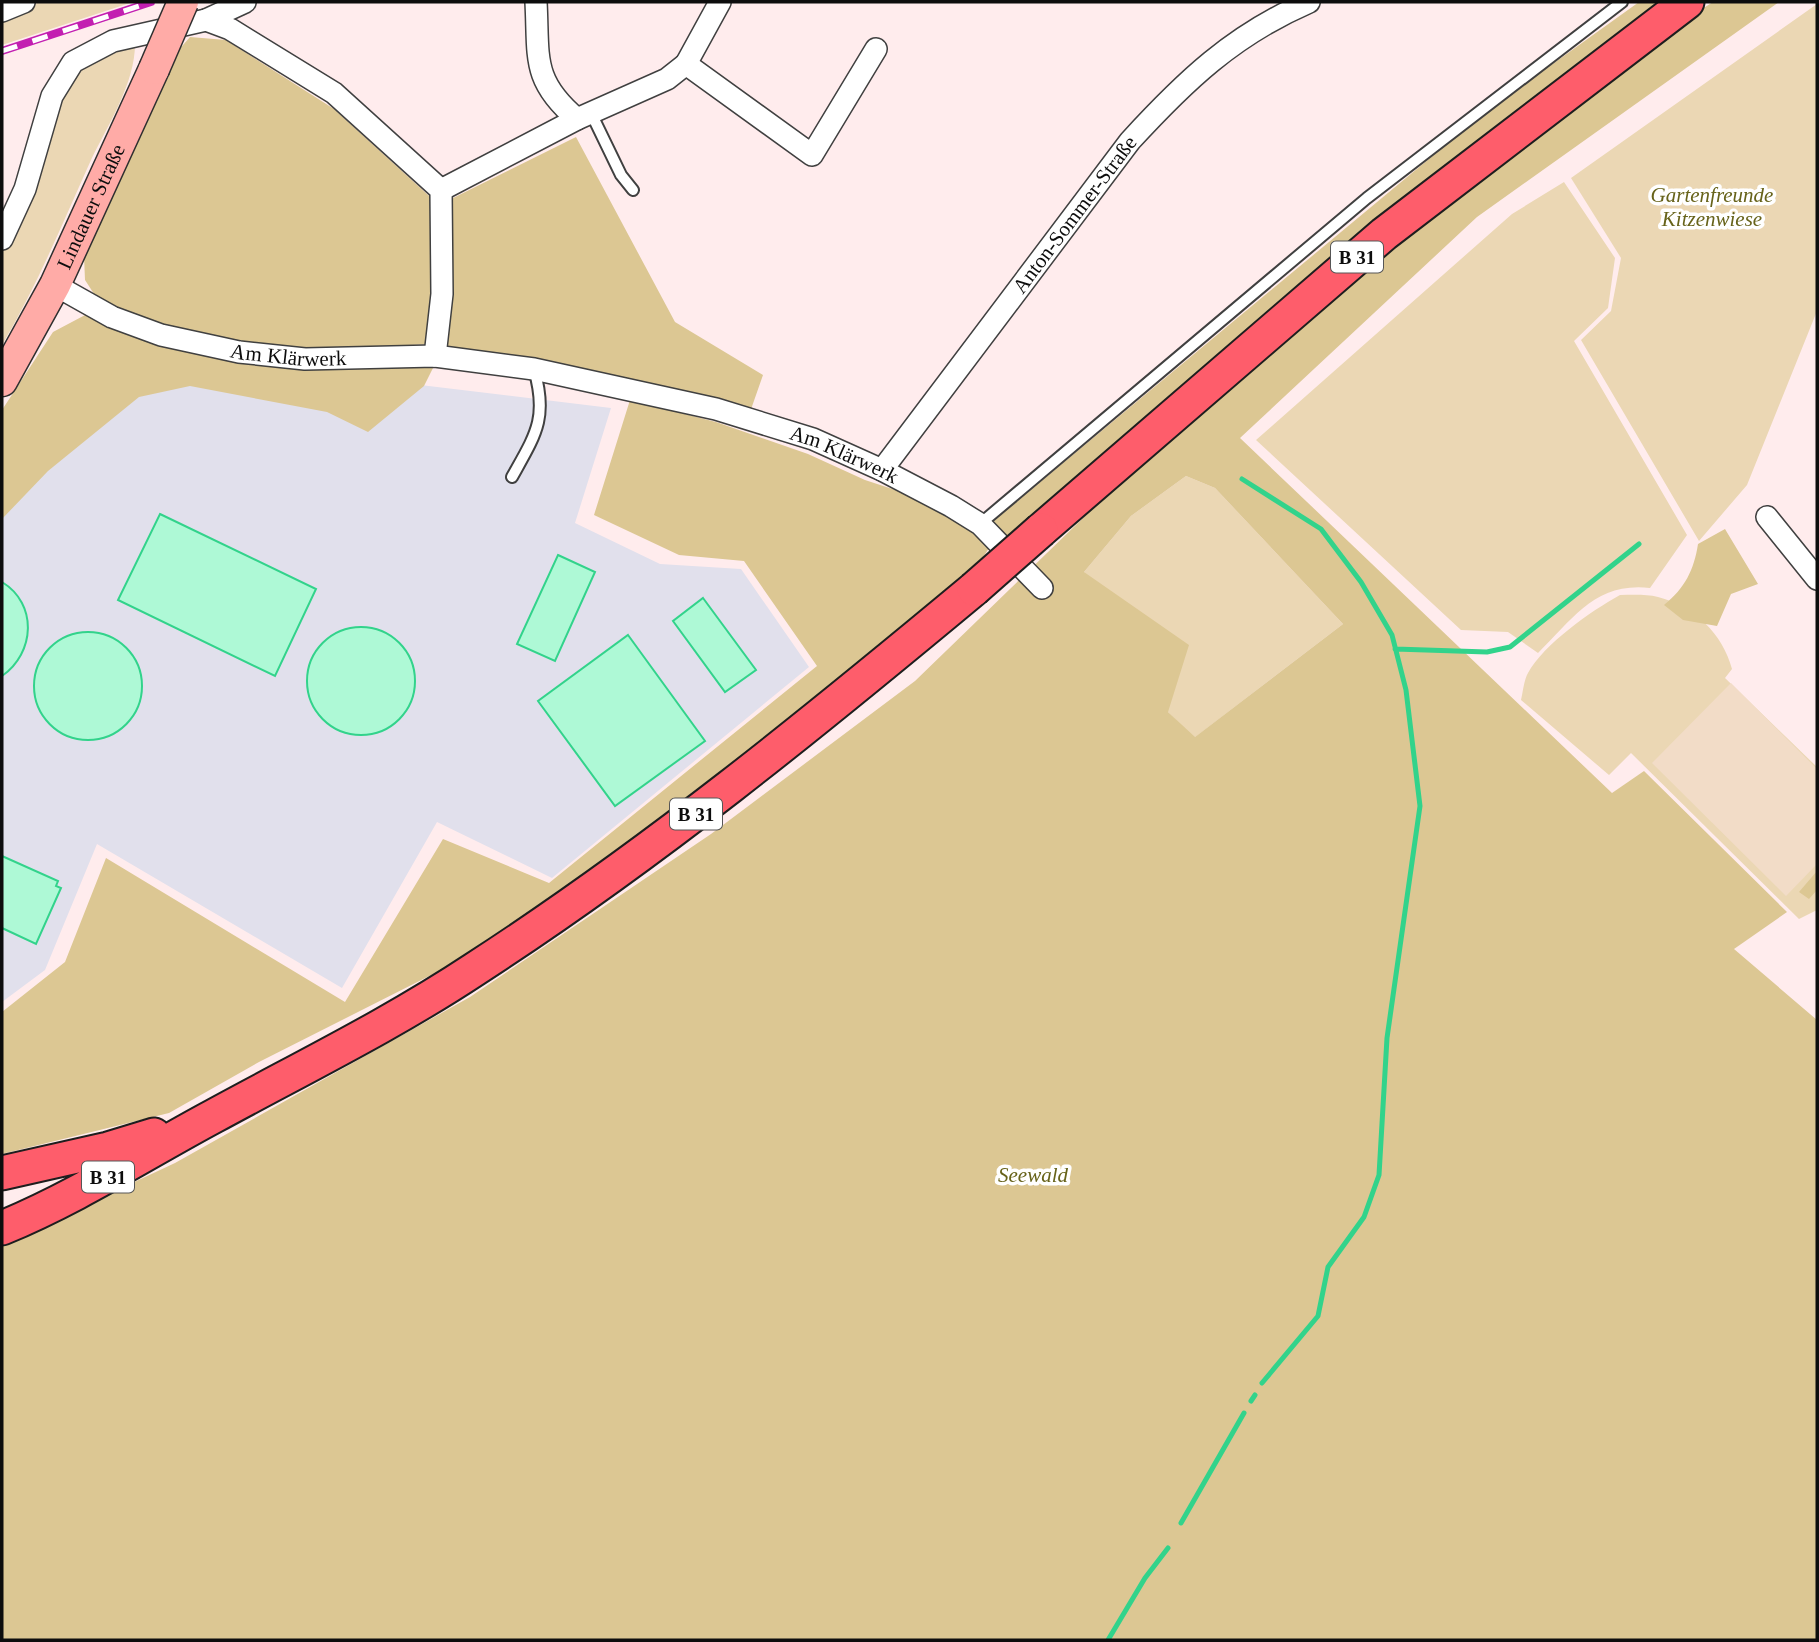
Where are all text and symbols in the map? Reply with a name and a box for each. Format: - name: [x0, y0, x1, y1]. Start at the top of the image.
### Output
- street label: Anton-Sommer-Straße: [1008, 131, 1142, 298]
- street label: Lindauer Straße: [52, 140, 130, 273]
- park label: Gartenfreunde Kitzenwiese: [1651, 183, 1773, 231]
- road number: B 31: [1331, 242, 1383, 272]
- street label: Am Klärwerk: [228, 338, 347, 371]
- street label: Am Klärwerk: [787, 421, 903, 489]
- road number: B 31: [670, 799, 722, 830]
- road number: B 31: [82, 1162, 134, 1192]
- park label: Seewald: [998, 1163, 1068, 1187]

